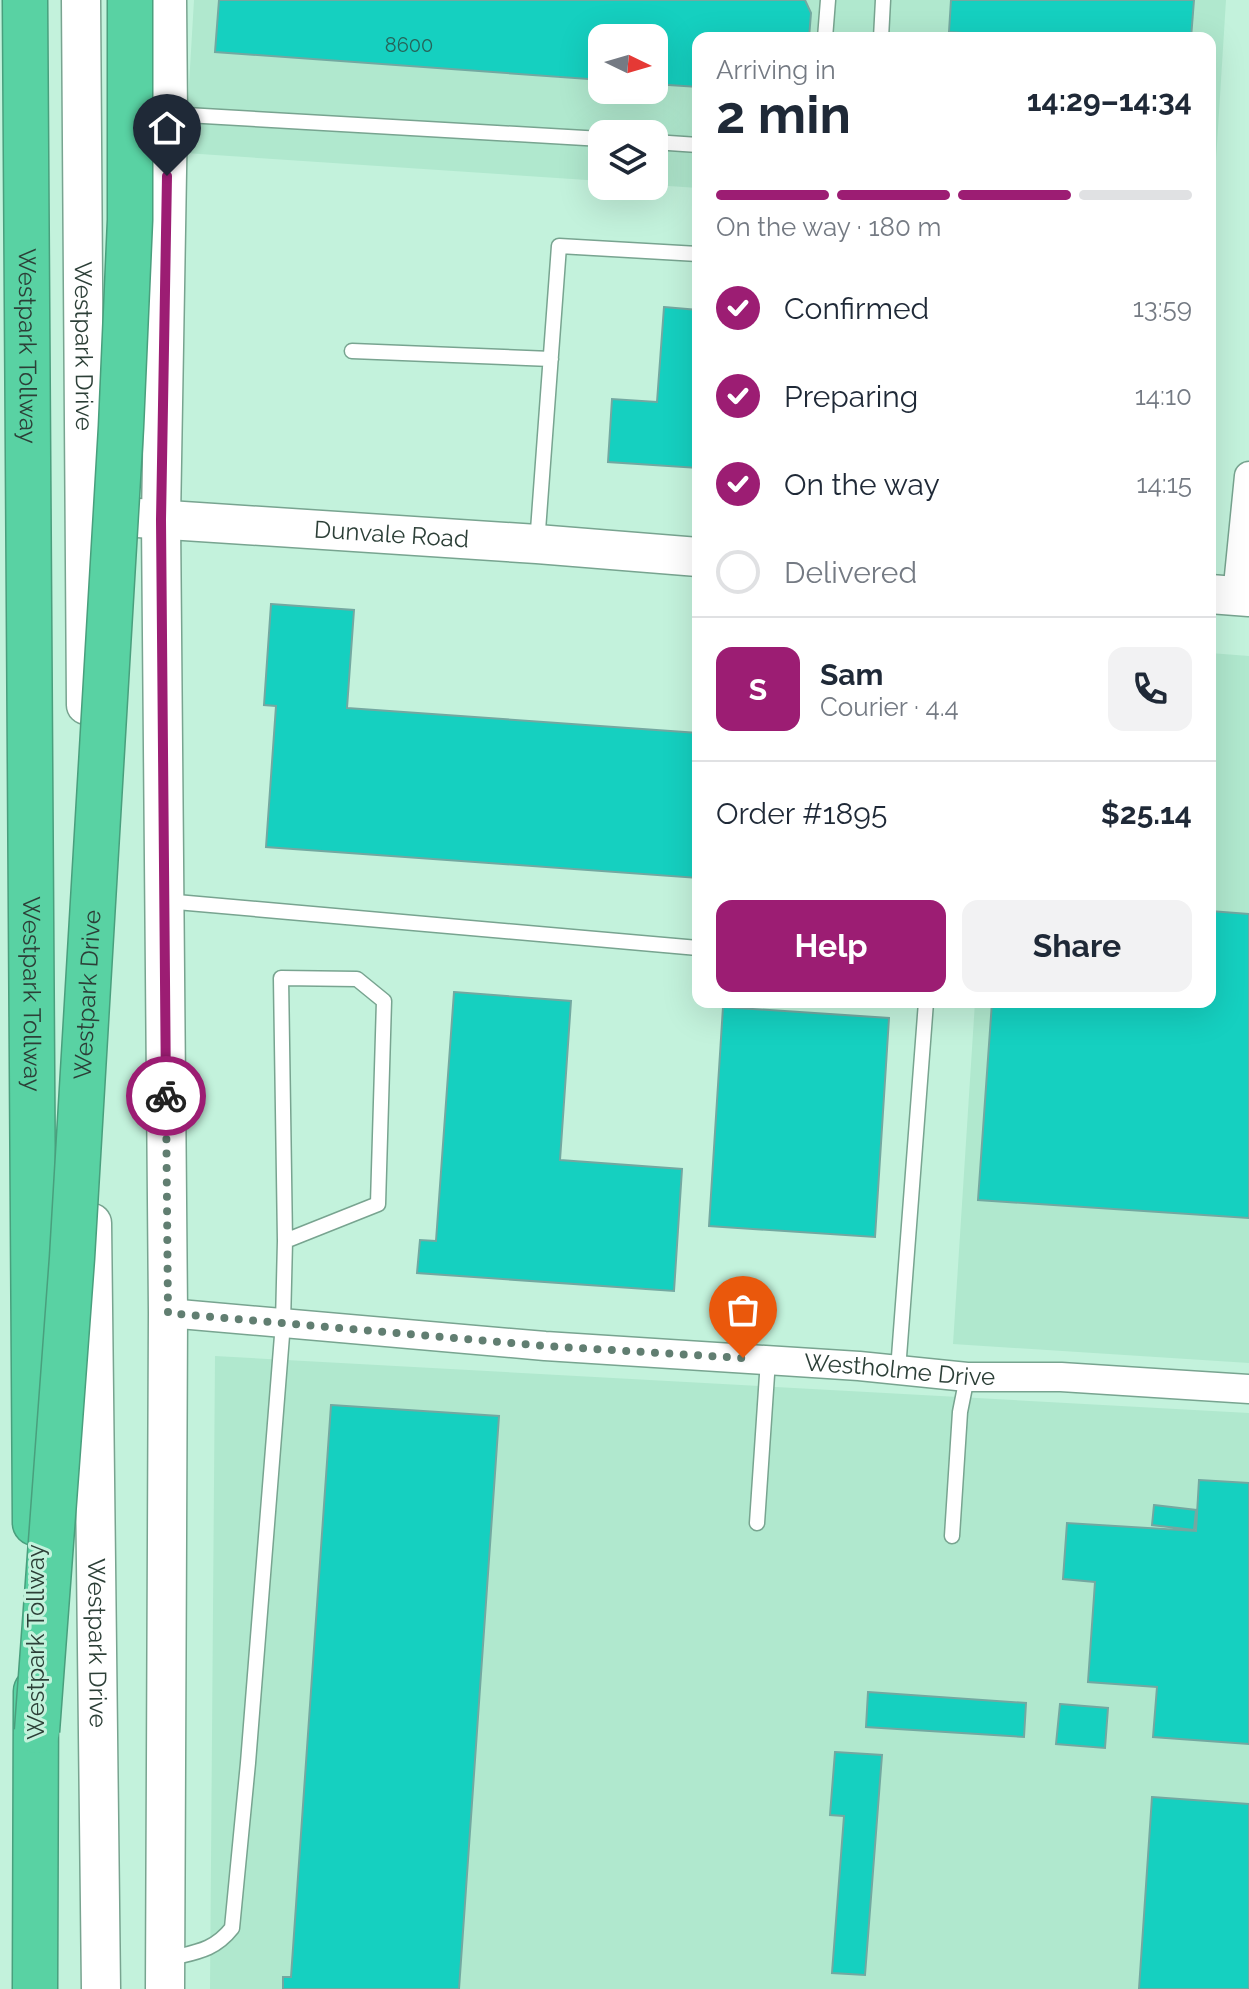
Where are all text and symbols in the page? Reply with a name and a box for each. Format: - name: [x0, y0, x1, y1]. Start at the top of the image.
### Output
- north arrow: [588, 24, 668, 104]
- map controls: [588, 24, 668, 200]
- house number: 8600: [385, 33, 433, 57]
- text: Arriving in: [716, 55, 836, 85]
- text: 14:29–14:34: [1027, 83, 1192, 118]
- text: 2 min: [716, 84, 851, 145]
- pin: [133, 94, 201, 176]
- icon: home: [145, 106, 189, 150]
- button: layers: [588, 120, 668, 200]
- text: On the way · 180 m: [716, 212, 941, 242]
- street label: Westpark Tollway: [13, 248, 43, 444]
- street label: Westpark Drive: [69, 261, 99, 431]
- icon: check: [716, 286, 760, 330]
- text: Confirmed: [784, 291, 929, 326]
- text: 13:59: [1133, 293, 1192, 323]
- icon: check: [716, 374, 760, 418]
- text: Preparing: [784, 379, 918, 414]
- text: 14:10: [1135, 381, 1192, 411]
- icon: check: [716, 462, 760, 506]
- text: On the way: [784, 467, 940, 502]
- text: 14:15: [1136, 469, 1192, 499]
- street label: Dunvale Road: [313, 515, 470, 554]
- text: Delivered: [784, 555, 917, 590]
- button: phone: [1108, 647, 1192, 731]
- text: Sam: [820, 657, 883, 692]
- text: S: [749, 672, 767, 707]
- text: Courier · 4.4: [820, 692, 959, 722]
- text: Order #1895: [716, 796, 887, 831]
- text: $25.14: [1101, 796, 1192, 831]
- street label: Westpark Tollway: [17, 896, 47, 1092]
- button: Help: [716, 900, 946, 992]
- button: Share: [962, 900, 1192, 992]
- street label: Westpark Drive: [68, 909, 106, 1080]
- courier: [126, 1056, 206, 1136]
- icon: bike: [144, 1074, 188, 1118]
- pin: [709, 1276, 777, 1358]
- icon: bag: [721, 1288, 765, 1332]
- street label: Westholme Drive: [803, 1348, 995, 1391]
- street label: Westpark Tollway: [21, 1544, 50, 1740]
- street label: Westpark Drive: [82, 1558, 113, 1728]

